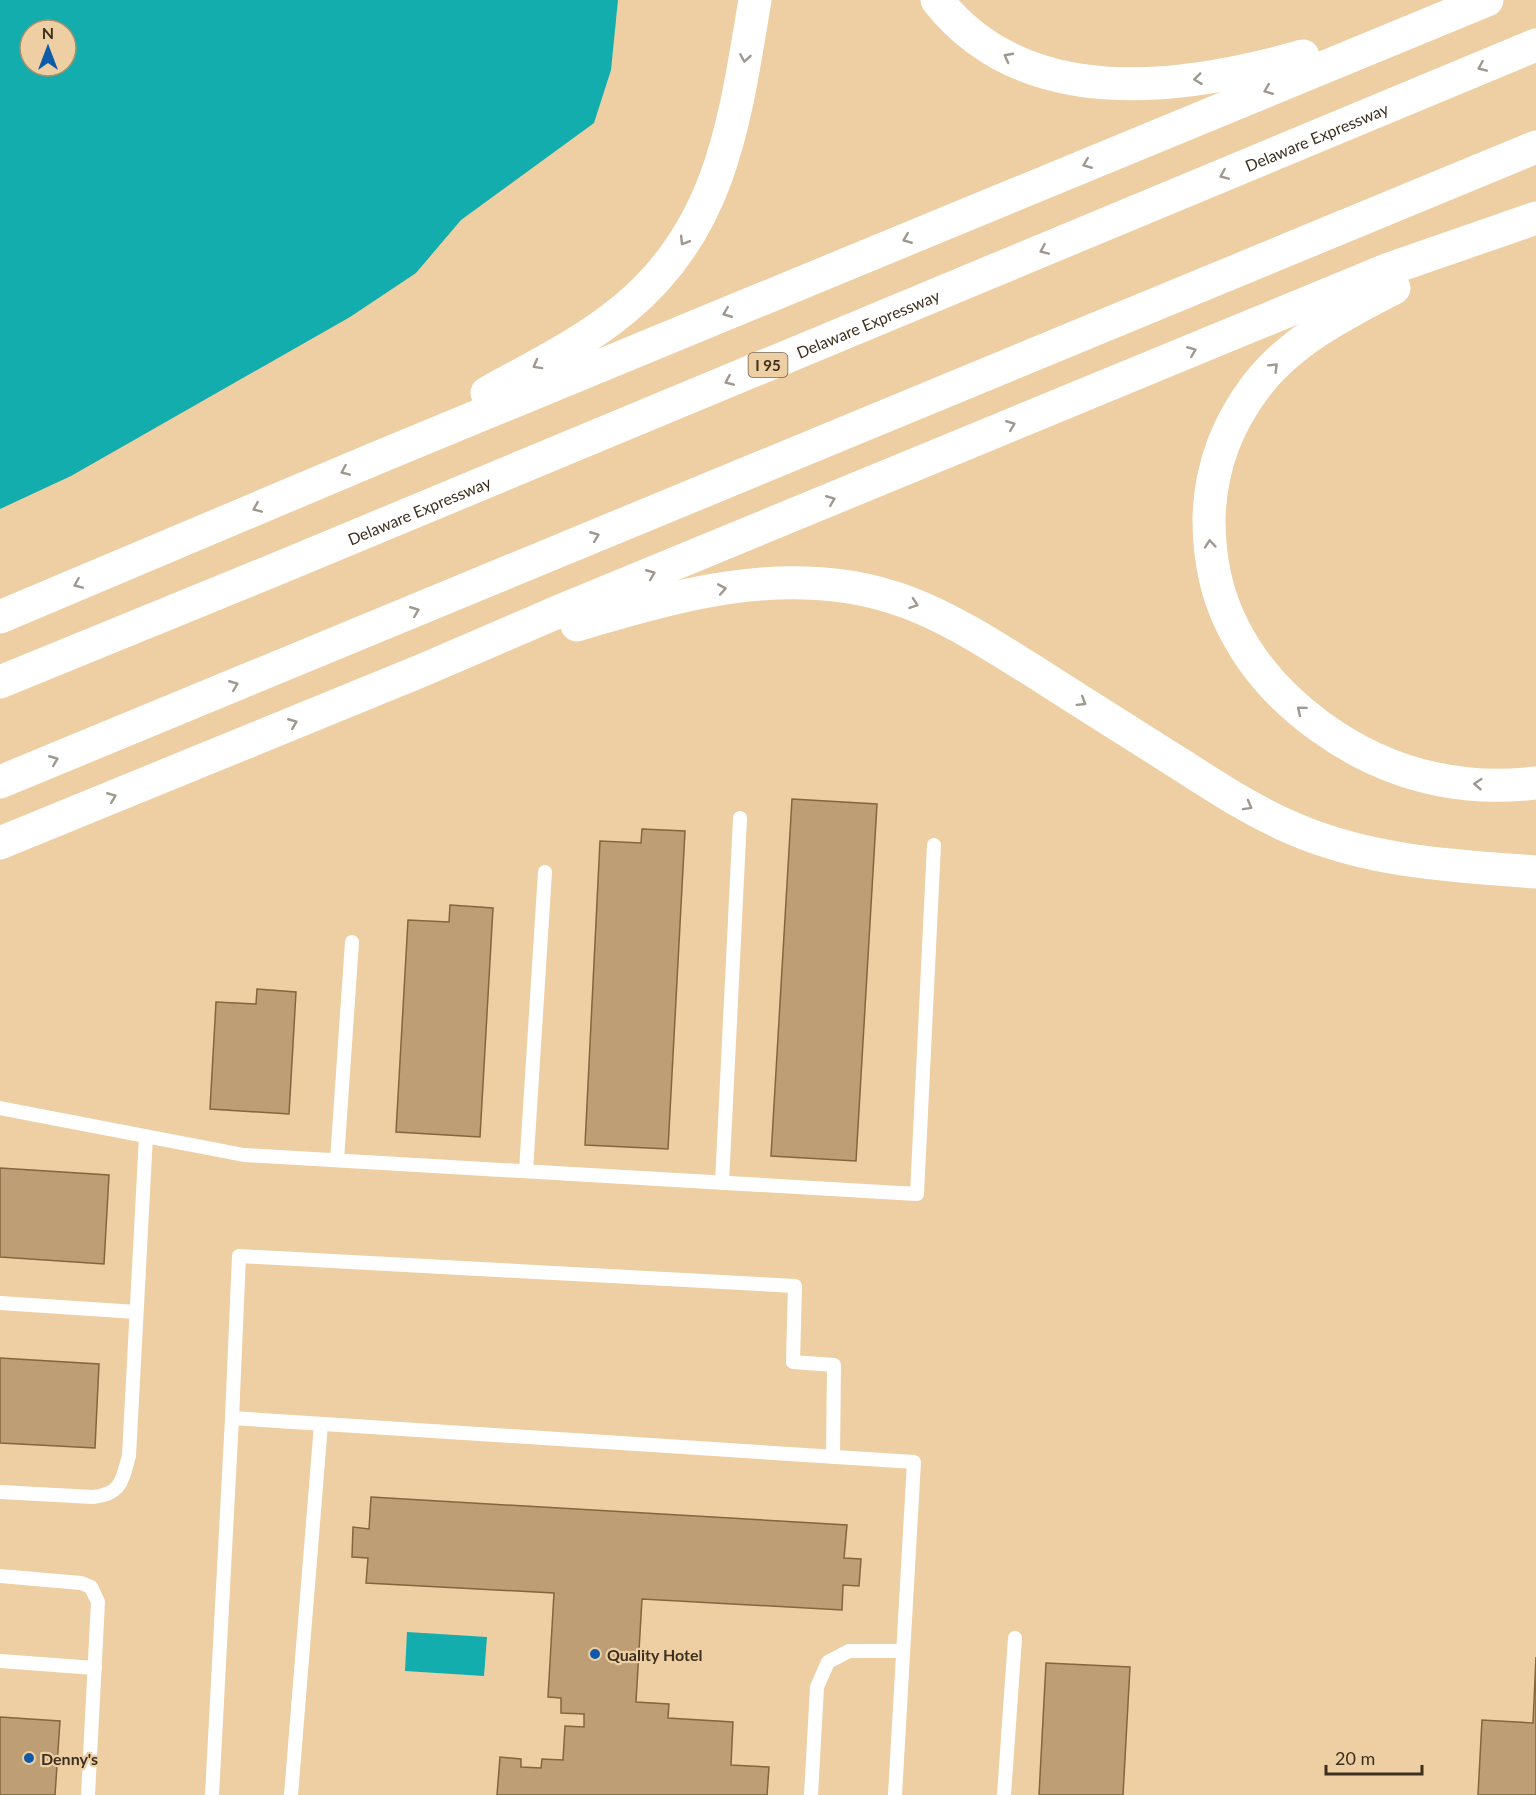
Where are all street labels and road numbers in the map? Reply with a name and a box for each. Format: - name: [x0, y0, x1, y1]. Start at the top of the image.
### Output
- street label: Delaware Expressway: [1242, 98, 1391, 175]
- street label: Delaware Expressway: [793, 285, 943, 361]
- road number: I 95: [748, 353, 788, 377]
- street label: Delaware Expressway: [345, 471, 494, 548]

